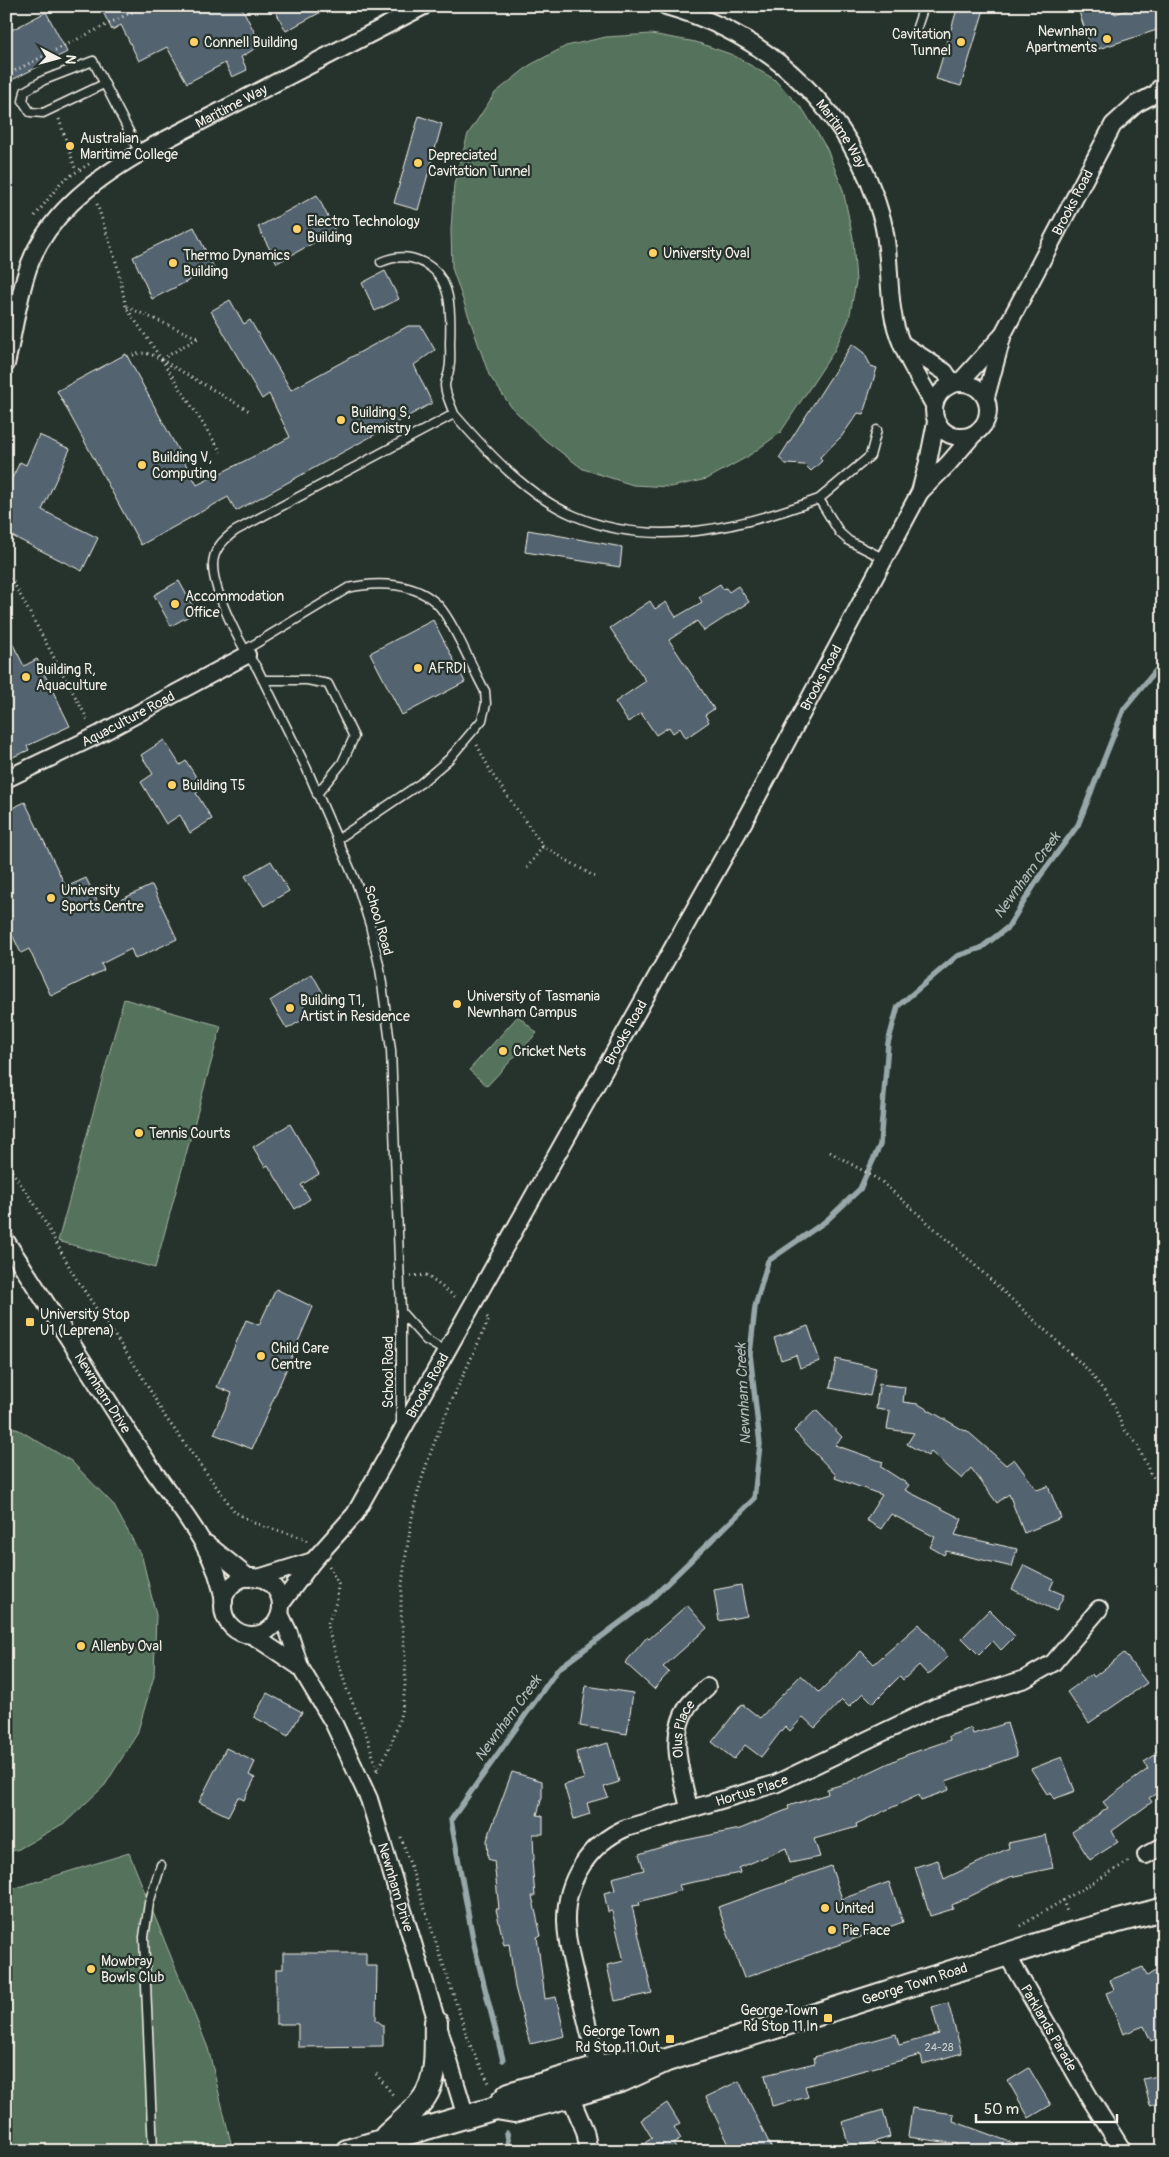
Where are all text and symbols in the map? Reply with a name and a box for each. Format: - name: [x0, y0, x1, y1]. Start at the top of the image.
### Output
- place label: Newnham Apartments: [1025, 23, 1098, 56]
- place label: Cavitation Tunnel: [892, 26, 951, 59]
- north arrow: [32, 32, 82, 82]
- marker: Newnham Apartments: [1101, 33, 1113, 45]
- place label: Connell Building: [204, 34, 297, 51]
- marker: Connell Building: [188, 36, 200, 48]
- marker: Cavitation Tunnel: [955, 36, 967, 48]
- text: N: [61, 54, 79, 65]
- street label: Maritime Way: [192, 81, 270, 132]
- street label: Maritime Way: [812, 96, 869, 171]
- place label: Australian Maritime College: [80, 130, 178, 163]
- marker: Australian Maritime College: [64, 140, 76, 152]
- place label: Depreciated Cavitation Tunnel: [428, 147, 531, 180]
- marker: Depreciated Cavitation Tunnel: [412, 157, 424, 169]
- street label: Brooks Road: [1048, 167, 1097, 238]
- place label: Electro Technology Building: [307, 213, 420, 246]
- marker: Electro Technology Building: [291, 223, 303, 235]
- place label: University Oval: [663, 245, 750, 262]
- place label: Thermo Dynamics Building: [183, 247, 290, 280]
- marker: University Oval: [647, 247, 659, 259]
- marker: Thermo Dynamics Building: [167, 257, 179, 269]
- place label: Building S, Chemistry: [351, 404, 411, 437]
- marker: Building S, Chemistry: [335, 414, 347, 426]
- place label: Building V, Computing: [152, 449, 217, 482]
- marker: Building V, Computing: [136, 459, 148, 471]
- place label: Accommodation Office: [185, 588, 284, 621]
- marker: Accommodation Office: [169, 598, 181, 610]
- street label: Brooks Road: [797, 642, 846, 714]
- place label: AFRDI: [428, 660, 466, 677]
- place label: Building R, Aquaculture: [36, 661, 107, 694]
- marker: AFRDI: [412, 662, 424, 674]
- marker: Building R, Aquaculture: [20, 671, 32, 683]
- street label: Aquaculture Road: [79, 687, 178, 751]
- place label: Building T5: [182, 777, 245, 794]
- marker: Building T5: [166, 779, 178, 791]
- water label: Newnham Creek: [990, 827, 1066, 922]
- place label: University Sports Centre: [61, 882, 144, 915]
- street label: School Road: [360, 883, 397, 957]
- marker: University Sports Centre: [45, 892, 57, 904]
- place label: University of Tasmania Newnham Campus: [467, 988, 600, 1021]
- place label: Building T1, Artist in Residence: [300, 992, 410, 1025]
- street label: Brooks Road: [601, 997, 651, 1068]
- marker: University of Tasmania Newnham Campus: [451, 998, 463, 1010]
- marker: Building T1, Artist in Residence: [284, 1002, 296, 1014]
- place label: Cricket Nets: [513, 1043, 587, 1060]
- marker: Cricket Nets: [497, 1045, 509, 1057]
- place label: Tennis Courts: [149, 1125, 231, 1142]
- marker: Tennis Courts: [133, 1127, 145, 1139]
- place label: University Stop U1 (Leprena): [40, 1306, 130, 1339]
- marker: University Stop U1 (Leprena): [24, 1316, 36, 1328]
- street label: School Road: [380, 1336, 397, 1408]
- place label: Child Care Centre: [271, 1340, 329, 1373]
- water label: Newnham Creek: [731, 1341, 756, 1445]
- street label: Newnham Drive: [71, 1349, 135, 1436]
- marker: Child Care Centre: [255, 1350, 267, 1362]
- street label: Brooks Road: [403, 1350, 453, 1421]
- place label: Allenby Oval: [91, 1638, 162, 1655]
- marker: Allenby Oval: [75, 1640, 87, 1652]
- water label: Newnham Creek: [471, 1670, 547, 1765]
- street label: Olus Place: [669, 1696, 699, 1759]
- street label: Hortus Place: [713, 1771, 791, 1810]
- street label: Newnham Drive: [374, 1841, 417, 1934]
- place label: United: [835, 1900, 874, 1917]
- marker: United: [819, 1902, 831, 1914]
- place label: Pie Face: [842, 1922, 890, 1939]
- marker: Pie Face: [826, 1924, 838, 1936]
- place label: Mowbray Bowls Club: [101, 1953, 164, 1986]
- street label: George Town Road: [860, 1959, 970, 2009]
- marker: Mowbray Bowls Club: [85, 1963, 97, 1975]
- street label: Parklands Parade: [1017, 1982, 1080, 2074]
- place label: George Town Rd Stop 11 In: [740, 2002, 818, 2035]
- marker: George Town Rd Stop 11 In: [822, 2012, 834, 2024]
- place label: George Town Rd Stop 11 Out: [575, 2023, 660, 2056]
- marker: George Town Rd Stop 11 Out: [664, 2033, 676, 2045]
- house number: 24-28: [925, 2041, 954, 2054]
- scale bar: [976, 2092, 1118, 2124]
- text: 50 m: [984, 2100, 1019, 2119]

